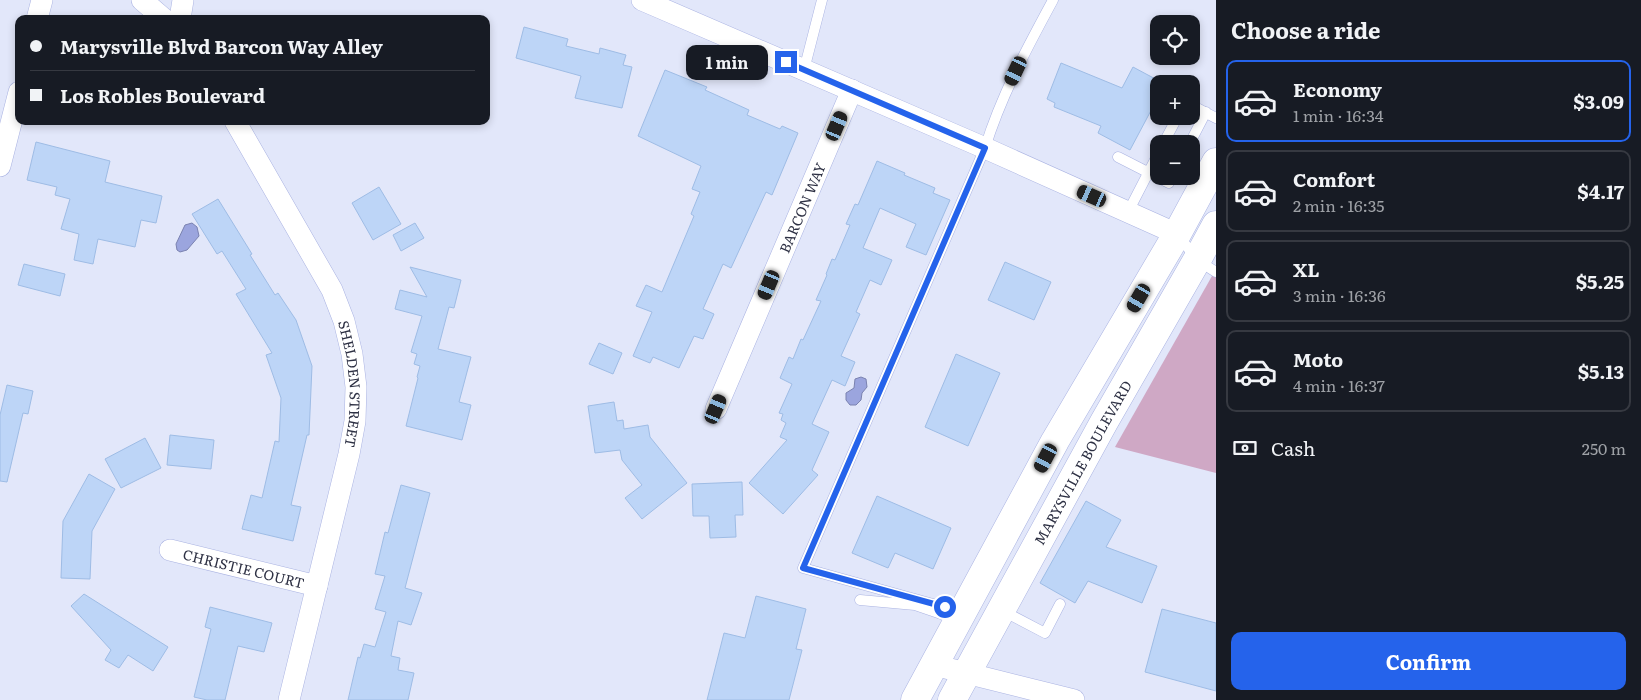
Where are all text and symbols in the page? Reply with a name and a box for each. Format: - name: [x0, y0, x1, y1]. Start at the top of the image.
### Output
- text: Choose a ride: [1231, 13, 1380, 46]
- map controls: [1150, 15, 1200, 185]
- button: locate: [1150, 15, 1200, 65]
- text: Marysville Blvd Barcon Way Alley: [60, 32, 383, 60]
- callout: 1 min: [686, 44, 768, 80]
- text: 1 min: [706, 50, 748, 74]
- route end: [775, 51, 797, 73]
- car: [1002, 54, 1029, 88]
- button: +: [1150, 75, 1200, 125]
- text: Economy: [1293, 75, 1382, 103]
- icon: car: [1233, 79, 1278, 124]
- text: Los Robles Boulevard: [60, 81, 265, 109]
- text: $3.09: [1573, 87, 1624, 115]
- text: 1 min · 16:34: [1293, 103, 1384, 127]
- car: [824, 109, 849, 143]
- button: −: [1150, 135, 1200, 185]
- street label: BARCON WAY: [774, 159, 830, 256]
- text: Comfort: [1293, 165, 1375, 193]
- icon: car: [1233, 169, 1278, 214]
- text: $4.17: [1577, 177, 1624, 205]
- car: [1075, 183, 1108, 209]
- text: 2 min · 16:35: [1293, 193, 1384, 217]
- text: XL: [1293, 255, 1320, 283]
- icon: car: [1233, 259, 1278, 304]
- text: $5.25: [1576, 267, 1624, 295]
- car: [756, 268, 781, 302]
- car: [1125, 281, 1152, 315]
- text: 3 min · 16:36: [1293, 283, 1386, 307]
- street label: SHELDEN STREET: [334, 318, 366, 449]
- text: Moto: [1293, 345, 1343, 373]
- icon: car: [1233, 349, 1278, 394]
- text: $5.13: [1578, 357, 1624, 385]
- text: 4 min · 16:37: [1293, 373, 1385, 397]
- street label: MARYSVILLE BOULEVARD: [1029, 376, 1136, 548]
- car: [703, 392, 728, 426]
- icon: cash: [1231, 434, 1259, 462]
- text: Cash: [1271, 434, 1315, 462]
- text: 250 m: [1582, 436, 1626, 460]
- car: [1032, 441, 1059, 475]
- street label: CHRISTIE COURT: [181, 544, 307, 593]
- route start: [934, 596, 956, 618]
- button: Confirm: [1231, 632, 1626, 690]

